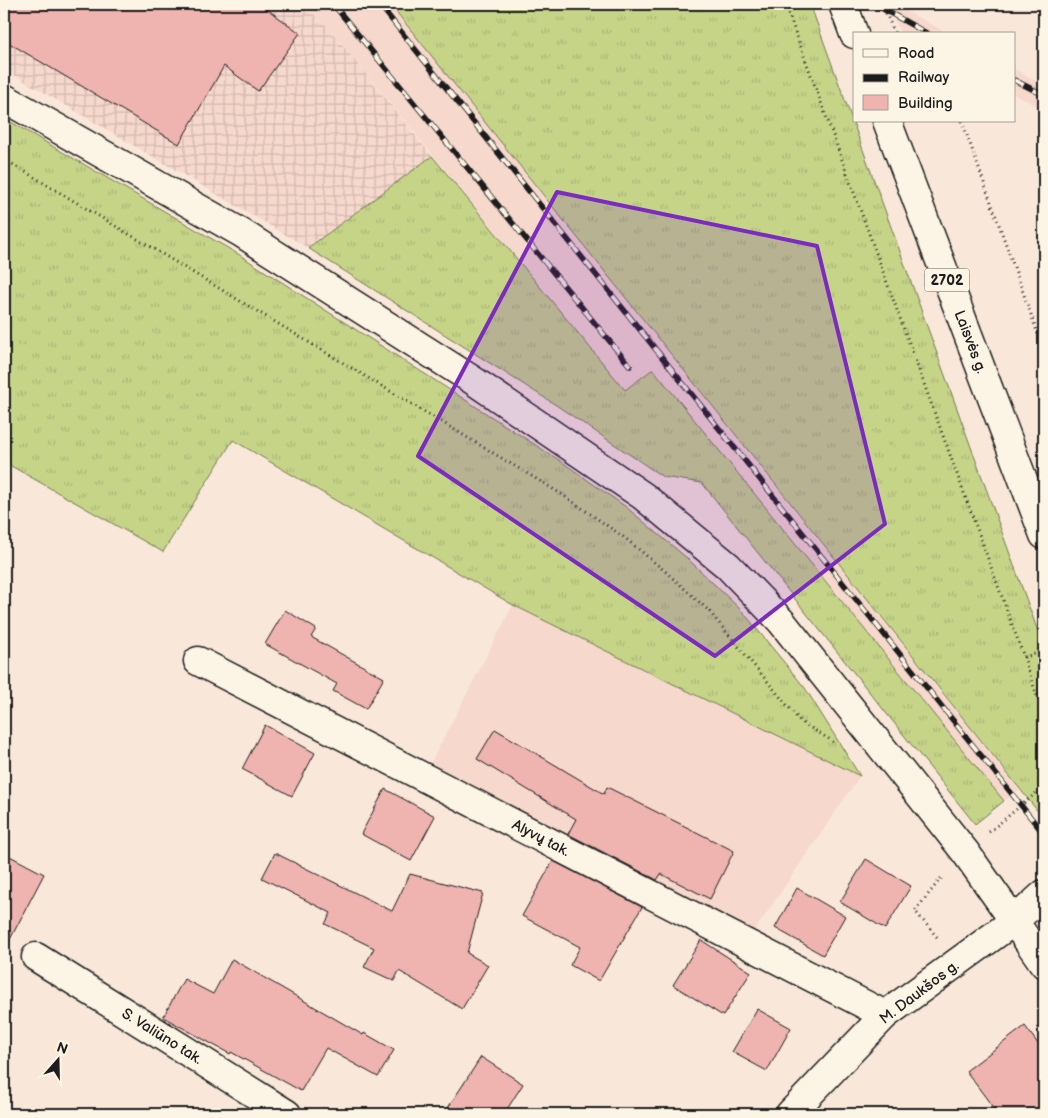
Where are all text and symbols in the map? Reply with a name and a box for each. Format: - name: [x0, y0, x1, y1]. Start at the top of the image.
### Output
- legend: [853, 32, 1016, 122]
- text: Road: [898, 44, 934, 63]
- text: Railway: [898, 68, 949, 87]
- text: Building: [898, 94, 953, 113]
- road number: 2702: [924, 268, 970, 292]
- street label: Laisvės g.: [950, 308, 991, 376]
- street label: Alyvų tak.: [509, 815, 573, 861]
- street label: M. Daukšos g.: [876, 956, 963, 1028]
- street label: S. Valiūno tak.: [118, 1004, 206, 1069]
- north arrow: [32, 1036, 82, 1086]
- text: N: [54, 1038, 70, 1058]

